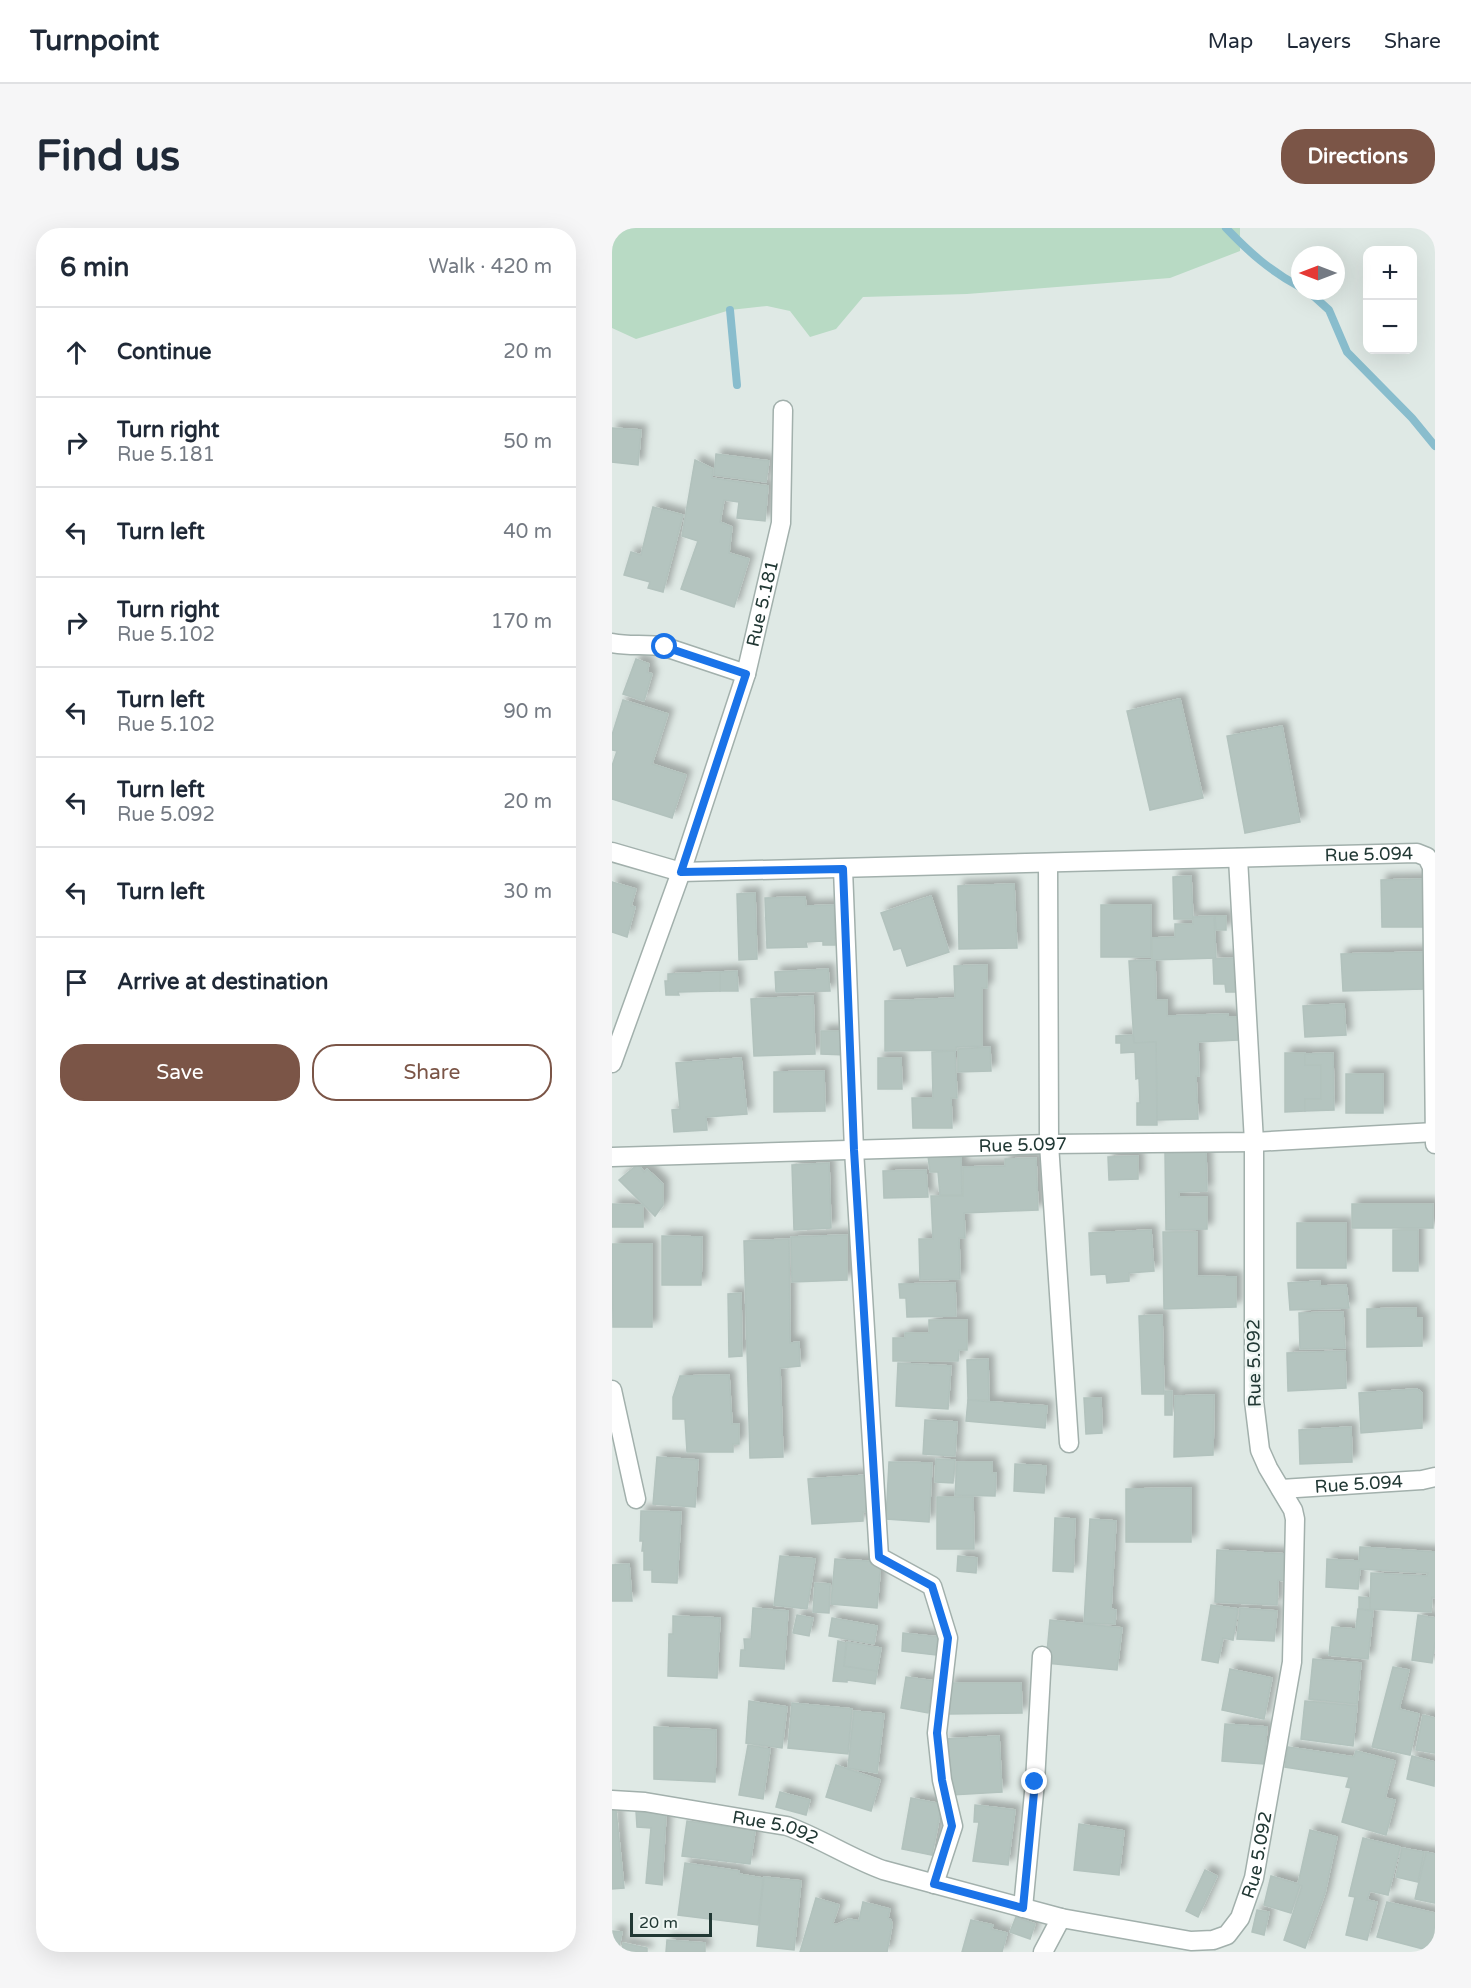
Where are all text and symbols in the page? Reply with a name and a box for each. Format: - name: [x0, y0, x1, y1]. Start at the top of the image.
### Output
- text: Turnpoint: [30, 24, 159, 58]
- text: Map: [1208, 29, 1253, 54]
- text: Layers: [1286, 29, 1351, 54]
- text: Share: [1384, 29, 1441, 54]
- button: Directions: [1281, 129, 1435, 184]
- text: Find us: [36, 131, 180, 182]
- north arrow: [1291, 246, 1345, 300]
- map controls: [1363, 246, 1417, 354]
- button: +: [1363, 246, 1417, 300]
- text: 6 min: [60, 252, 129, 283]
- text: Walk · 420 m: [429, 255, 552, 279]
- button: −: [1363, 300, 1417, 354]
- icon: ahead: [60, 336, 93, 369]
- text: Continue: [117, 339, 212, 365]
- text: 20 m: [503, 340, 552, 364]
- text: Turn right: [117, 417, 219, 443]
- icon: right: [60, 426, 93, 459]
- text: 50 m: [503, 430, 552, 454]
- text: Rue 5.181: [117, 443, 215, 467]
- icon: left: [60, 516, 93, 549]
- text: Turn left: [117, 519, 205, 545]
- text: 40 m: [503, 520, 552, 544]
- street label: Rue 5.181: [742, 558, 783, 649]
- text: Turn right: [117, 597, 219, 623]
- icon: right: [60, 606, 93, 639]
- text: 170 m: [491, 610, 552, 634]
- text: Rue 5.102: [117, 623, 215, 647]
- route start: [651, 633, 677, 659]
- text: Turn left: [117, 687, 205, 713]
- icon: left: [60, 696, 93, 729]
- text: 90 m: [503, 700, 552, 724]
- text: Rue 5.102: [117, 713, 215, 737]
- text: Turn left: [117, 777, 205, 803]
- icon: left: [60, 786, 93, 819]
- text: 20 m: [503, 790, 552, 814]
- text: Rue 5.092: [117, 803, 215, 827]
- street label: Rue 5.094: [1324, 842, 1413, 866]
- icon: left: [60, 876, 93, 909]
- text: Turn left: [117, 879, 205, 905]
- text: 30 m: [503, 880, 552, 904]
- icon: arrive: [60, 966, 93, 999]
- text: Arrive at destination: [117, 969, 328, 995]
- button: Save: [60, 1044, 300, 1101]
- button: Share: [312, 1044, 552, 1101]
- street label: Rue 5.097: [978, 1133, 1067, 1157]
- street label: Rue 5.092: [1242, 1319, 1266, 1407]
- street label: Rue 5.094: [1314, 1470, 1404, 1498]
- route end: [1021, 1768, 1047, 1794]
- street label: Rue 5.092: [731, 1806, 822, 1849]
- street label: Rue 5.092: [1237, 1810, 1277, 1901]
- scale bar: [630, 1910, 712, 1938]
- text: 20 m: [639, 1913, 678, 1933]

